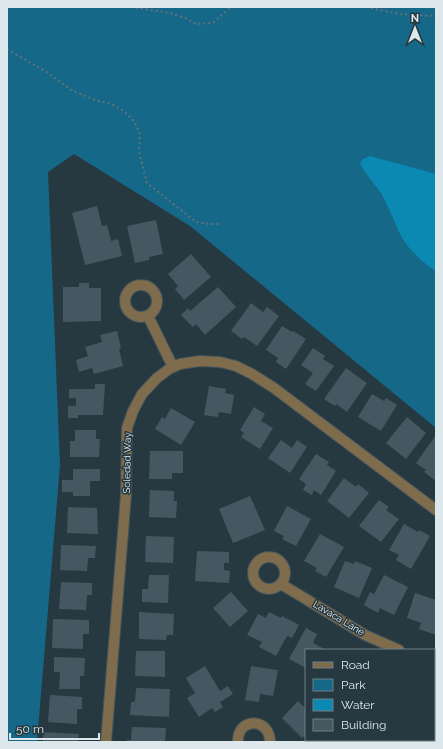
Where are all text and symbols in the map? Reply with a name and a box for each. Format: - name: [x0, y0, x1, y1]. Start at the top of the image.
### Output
- north arrow: [395, 8, 435, 48]
- text: N: [411, 12, 419, 25]
- street label: Soledad Way: [121, 432, 133, 494]
- street label: Lavaca Lane: [311, 598, 367, 638]
- legend: [305, 649, 435, 741]
- text: Road: [341, 658, 370, 672]
- text: Park: [341, 678, 366, 692]
- text: Water: [341, 698, 375, 712]
- scale bar: [10, 715, 99, 741]
- text: Building: [341, 718, 387, 732]
- text: 50 m: [16, 722, 44, 736]

